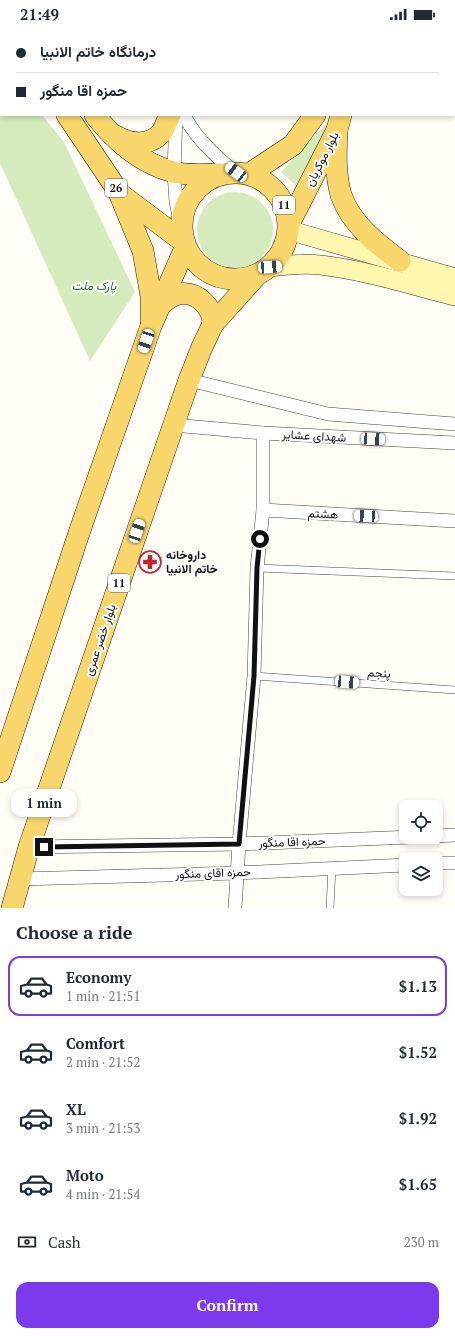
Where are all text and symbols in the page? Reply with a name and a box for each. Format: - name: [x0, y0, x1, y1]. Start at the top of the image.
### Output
- text: 21:49: [20, 4, 59, 24]
- text: درمانگاه خاتم الانبیا: [40, 41, 156, 61]
- text: حمزه اقا منگور: [40, 80, 127, 100]
- street label: بلوار موکریان: [301, 129, 343, 189]
- car: [223, 160, 249, 184]
- road number: 26: [105, 179, 127, 197]
- road number: 11: [273, 196, 295, 214]
- car: [258, 260, 282, 274]
- park label: پارک ملت: [72, 278, 117, 294]
- car: [136, 328, 156, 354]
- street label: شهدای عشایر: [280, 426, 347, 446]
- car: [361, 432, 385, 446]
- street label: هشتم: [307, 505, 339, 523]
- car: [354, 509, 378, 523]
- car: [127, 518, 147, 544]
- route start: [251, 530, 269, 548]
- place label: داروخانه خاتم الانبیا: [166, 547, 218, 577]
- pharmacy icon: داروخانه خاتم الانبیا: [137, 549, 163, 575]
- road number: 11: [108, 574, 130, 592]
- street label: بلوار خضر عمری: [80, 602, 120, 678]
- street label: پنجم: [367, 664, 392, 682]
- car: [335, 675, 359, 689]
- callout: 1 min: [11, 789, 77, 817]
- text: 1 min: [26, 794, 62, 812]
- map controls: [399, 800, 443, 896]
- button: locate: [399, 800, 443, 844]
- street label: حمزه اقا منگور: [257, 833, 326, 851]
- route end: [35, 838, 53, 856]
- button: layers: [399, 852, 443, 896]
- street label: حمزه اقای منگور: [174, 864, 251, 882]
- text: Choose a ride: [16, 920, 132, 944]
- text: Economy: [66, 967, 131, 987]
- icon: car: [18, 968, 54, 1004]
- text: $1.13: [399, 976, 437, 996]
- text: 1 min · 21:51: [66, 987, 140, 1005]
- text: Comfort: [66, 1033, 125, 1053]
- icon: car: [18, 1034, 54, 1070]
- text: $1.52: [399, 1042, 437, 1062]
- text: 2 min · 21:52: [66, 1053, 140, 1071]
- text: XL: [66, 1099, 86, 1119]
- icon: car: [18, 1100, 54, 1136]
- text: $1.92: [399, 1108, 437, 1128]
- text: 3 min · 21:53: [66, 1119, 140, 1137]
- text: Moto: [66, 1165, 104, 1185]
- icon: car: [18, 1166, 54, 1202]
- text: $1.65: [399, 1174, 437, 1194]
- text: 4 min · 21:54: [66, 1185, 140, 1203]
- icon: cash: [16, 1231, 38, 1253]
- text: Cash: [48, 1232, 81, 1252]
- text: 230 m: [404, 1233, 439, 1251]
- button: Confirm: [16, 1282, 439, 1328]

